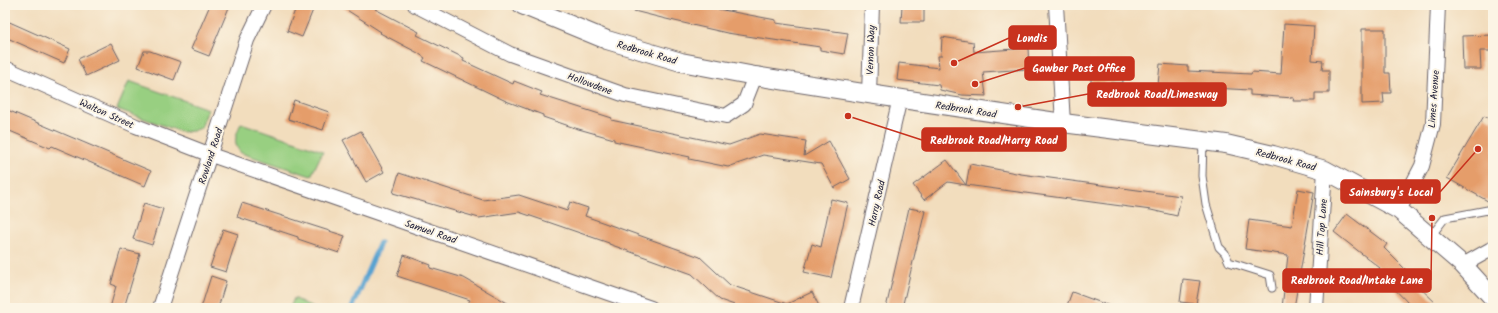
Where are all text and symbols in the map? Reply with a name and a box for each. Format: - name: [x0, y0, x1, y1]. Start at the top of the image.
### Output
- street label: Vernon Way: [862, 25, 880, 75]
- callout: Londis: [1009, 26, 1056, 49]
- text: Londis: [1016, 30, 1048, 48]
- street label: Redbrook Road: [615, 37, 680, 69]
- callout: Gawber Post Office: [1025, 57, 1134, 80]
- text: Gawber Post Office: [1032, 60, 1126, 78]
- street label: Hollowdene: [565, 68, 615, 100]
- street label: Limes Avenue: [1424, 69, 1444, 129]
- callout: Redbrook Road/Limesway: [1088, 83, 1226, 106]
- text: Redbrook Road/Limesway: [1096, 86, 1218, 104]
- street label: Walton Street: [77, 95, 136, 133]
- street label: Redbrook Road: [934, 97, 999, 123]
- street label: Rowland Road: [194, 125, 228, 187]
- callout: Redbrook Road/Harry Road: [922, 128, 1066, 151]
- text: Redbrook Road/Harry Road: [930, 132, 1059, 150]
- street label: Redbrook Road: [1254, 144, 1319, 176]
- street label: Harry Road: [864, 178, 890, 228]
- callout: Sainsbury's Local: [1341, 180, 1440, 203]
- text: Sainsbury's Local: [1349, 184, 1433, 202]
- street label: Hill Top Lane: [1312, 198, 1332, 256]
- street label: Samuel Road: [403, 216, 460, 249]
- callout: Redbrook Road/Intake Lane: [1283, 269, 1431, 292]
- text: Redbrook Road/Intake Lane: [1291, 272, 1424, 290]

